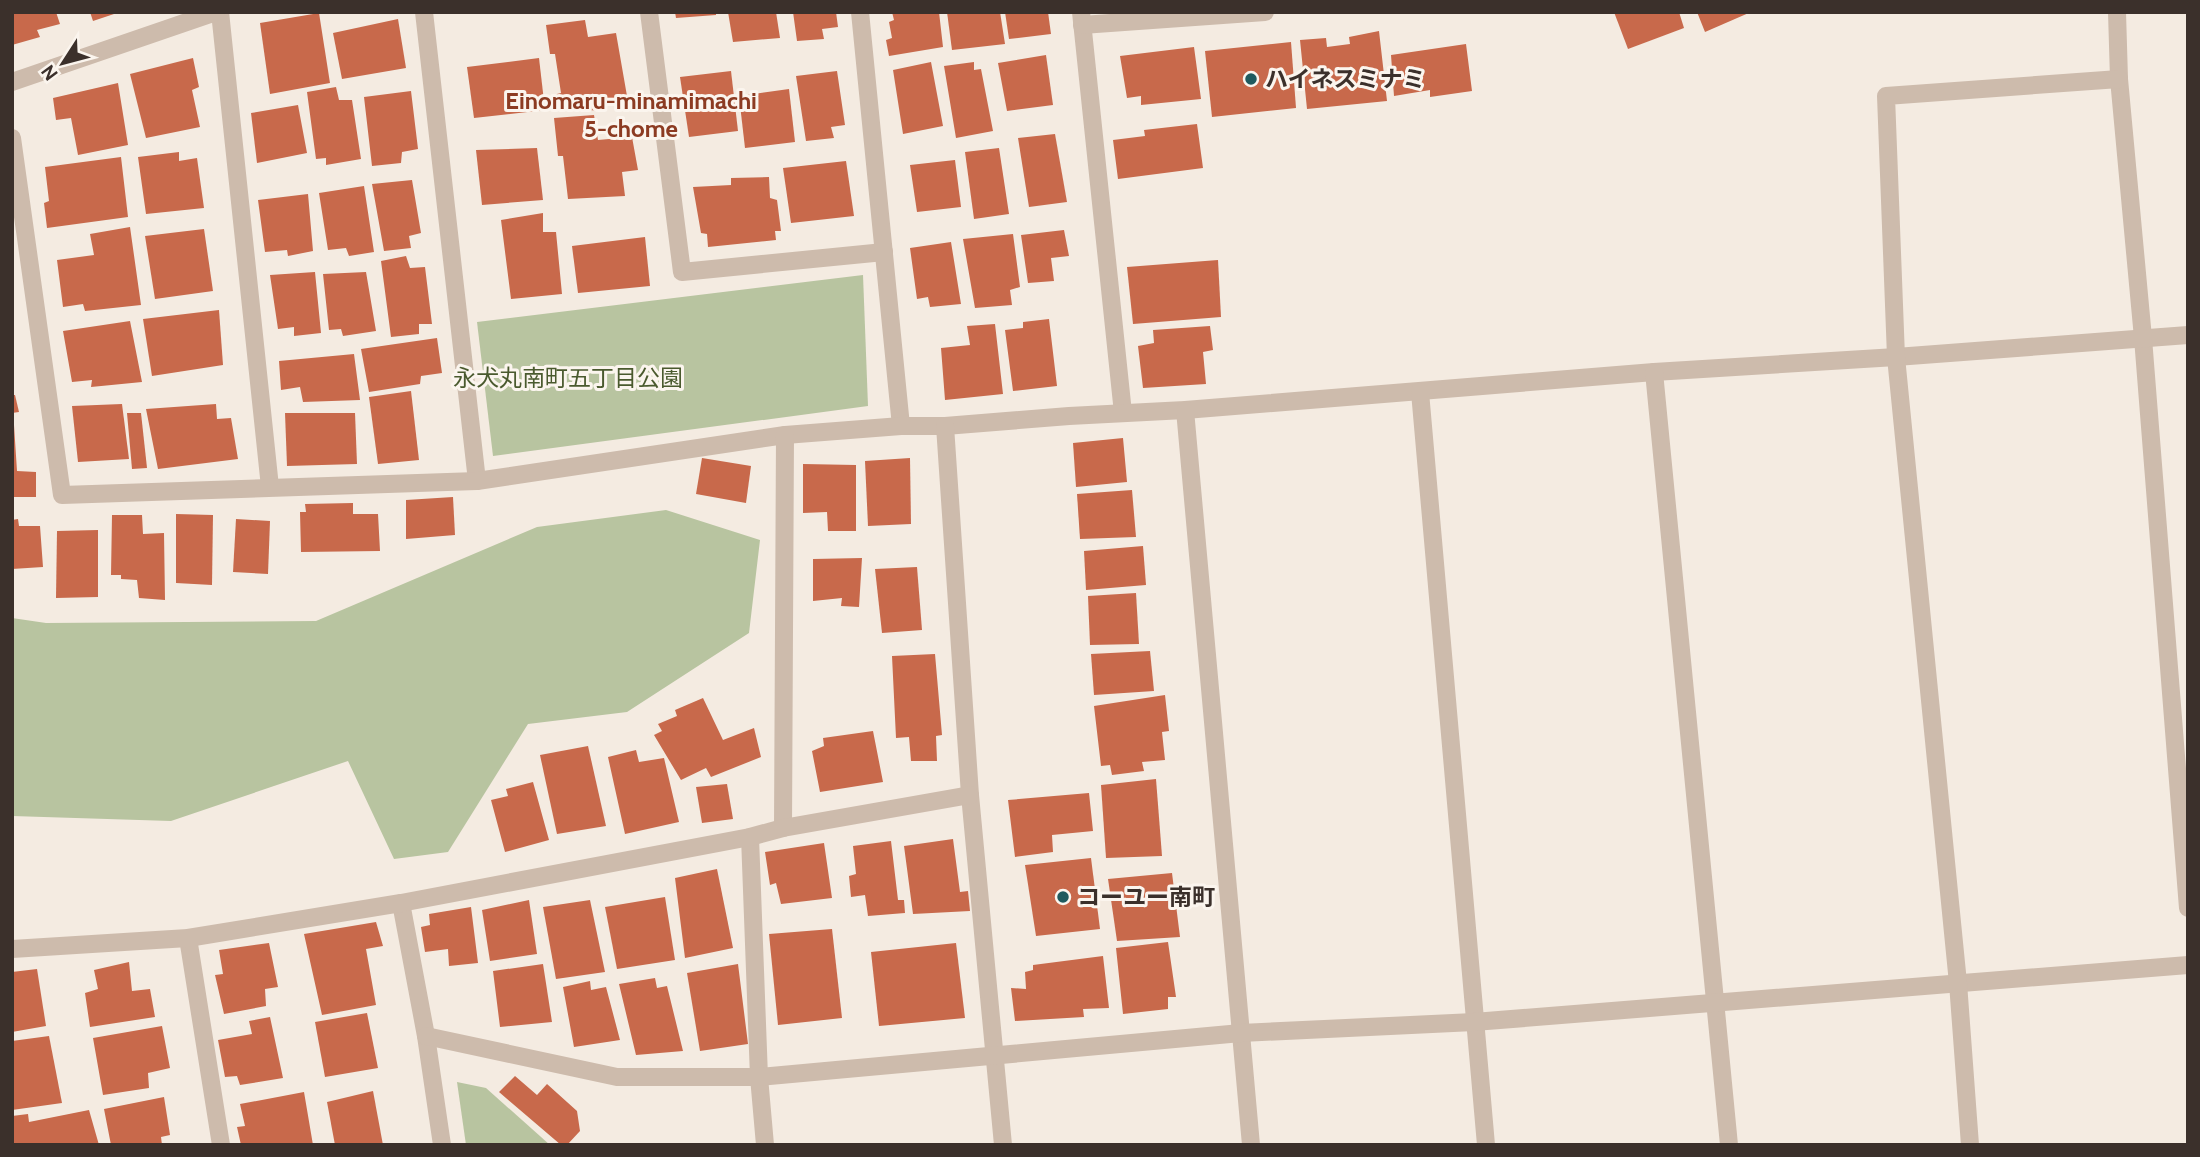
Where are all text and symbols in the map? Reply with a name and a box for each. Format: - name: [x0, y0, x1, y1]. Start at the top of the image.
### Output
- north arrow: [28, 28, 98, 98]
- text: N: [36, 61, 63, 85]
- place label: ハイネスミナミ: [1265, 65, 1426, 93]
- marker: ハイネスミナミ: [1243, 71, 1259, 87]
- district label: Einomaru-minamimachi 5-chome: [505, 86, 757, 143]
- park label: 永犬丸南町五丁目公園: [453, 364, 683, 392]
- place label: コーユー南町: [1077, 883, 1215, 911]
- marker: コーユー南町: [1055, 889, 1071, 905]

